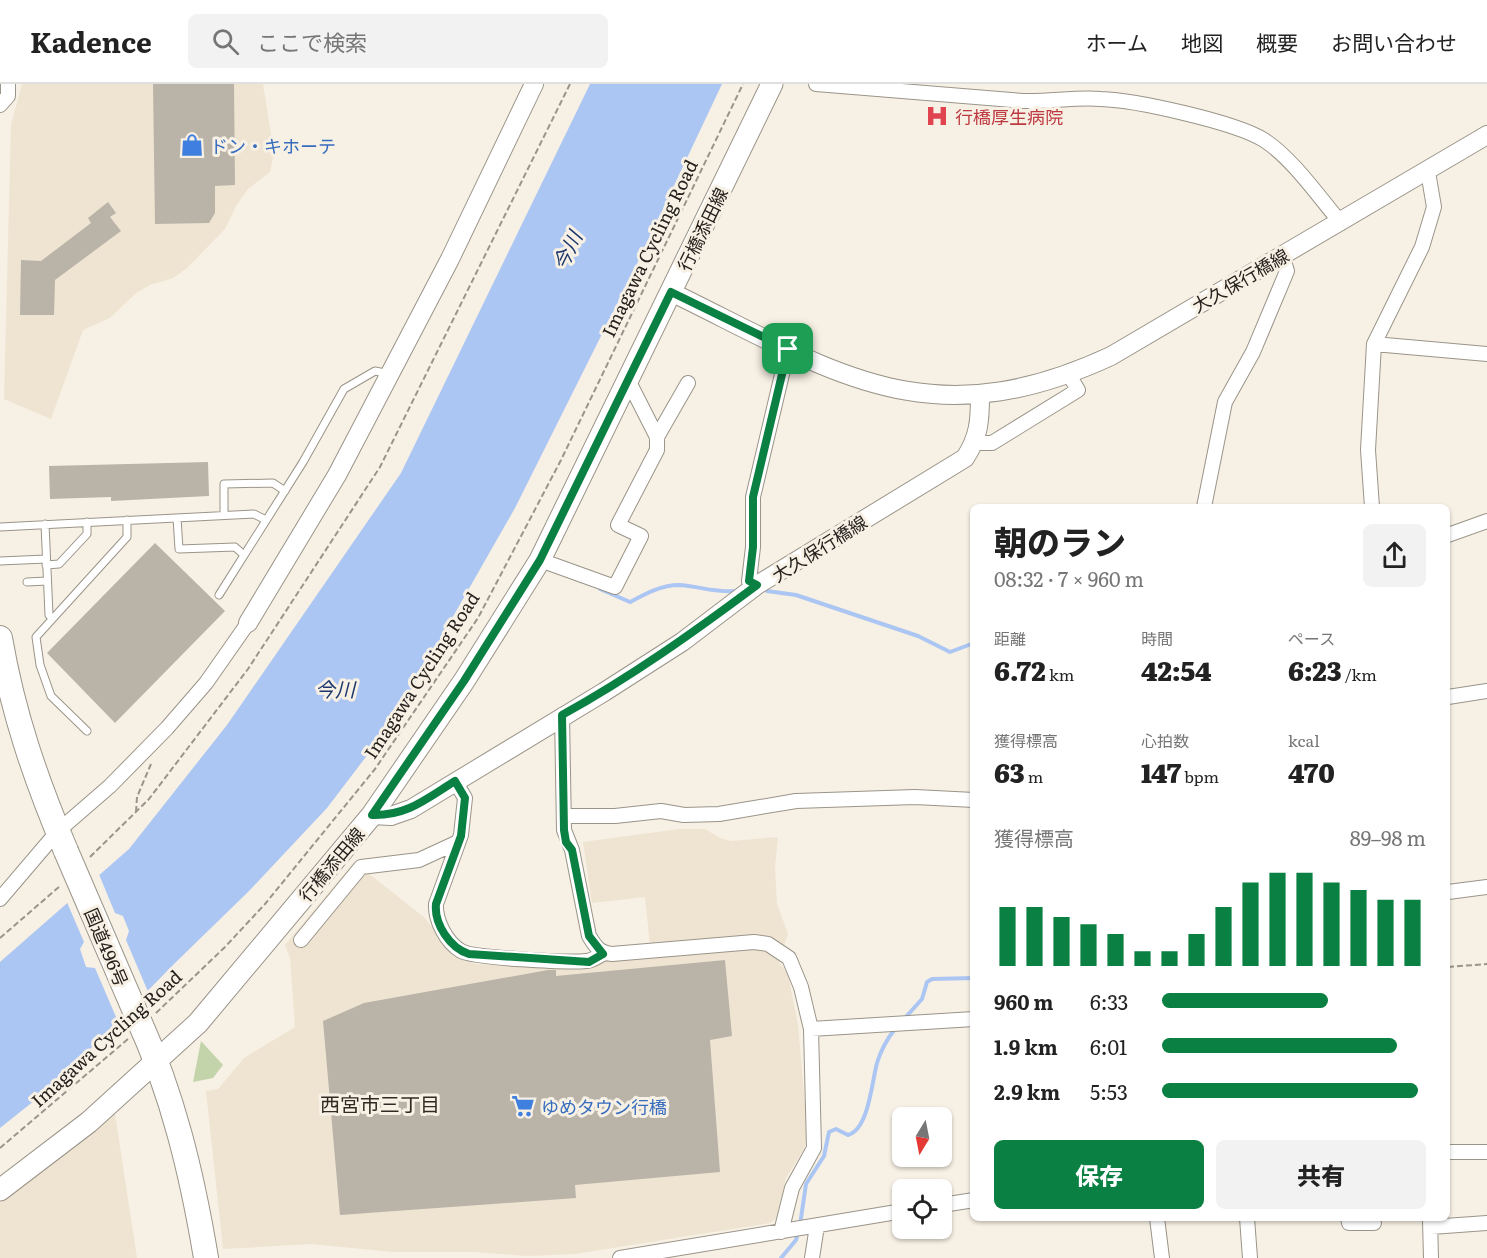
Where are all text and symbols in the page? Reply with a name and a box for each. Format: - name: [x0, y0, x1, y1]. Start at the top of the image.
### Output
- search box: [188, 14, 608, 68]
- text: Kadence: [30, 20, 152, 62]
- icon: search: [209, 25, 242, 58]
- text: ここで検索: [257, 25, 367, 58]
- text: ホーム: [1086, 26, 1148, 57]
- text: 地図: [1181, 26, 1223, 57]
- text: 概要: [1256, 26, 1298, 57]
- text: お問い合わせ: [1331, 26, 1457, 57]
- hospital icon: 行橋厚生病院: [924, 103, 950, 129]
- place label: 行橋厚生病院: [955, 103, 1063, 130]
- shop icon: ドン・キホーテ: [179, 132, 205, 158]
- place label: ドン・キホーテ: [210, 132, 336, 159]
- street label: Imagawa Cycling Road: [594, 155, 704, 341]
- street label: 行橋添田線: [670, 183, 734, 275]
- water label: 今川: [544, 224, 589, 275]
- street label: 大久保行橋線: [1186, 241, 1294, 319]
- pin: [762, 323, 813, 374]
- icon: arrive: [771, 332, 804, 365]
- street label: 大久保行橋線: [766, 508, 872, 588]
- text: 朝のラン: [994, 516, 1126, 565]
- button: share: [1363, 524, 1426, 587]
- text: 08:32 · 7 × 960 m: [994, 563, 1144, 593]
- street label: Imagawa Cycling Road: [357, 586, 485, 764]
- text: 距離: [994, 626, 1026, 650]
- text: 時間: [1141, 626, 1173, 650]
- text: ペース: [1288, 626, 1335, 650]
- text: 6.72: [994, 650, 1046, 689]
- text: 42:54: [1141, 650, 1212, 689]
- text: 6:23: [1288, 650, 1342, 689]
- text: km: [1046, 662, 1074, 686]
- text: /km: [1342, 662, 1377, 686]
- water label: 今川: [315, 673, 357, 703]
- text: 獲得標高: [994, 728, 1058, 752]
- text: 心拍数: [1141, 728, 1189, 752]
- text: kcal: [1288, 728, 1320, 752]
- text: 63: [994, 752, 1024, 791]
- text: 147: [1141, 752, 1181, 791]
- text: 470: [1288, 752, 1335, 791]
- text: m: [1024, 764, 1043, 788]
- text: bpm: [1181, 764, 1219, 788]
- street label: 行橋添田線: [292, 821, 370, 907]
- text: 獲得標高: [994, 822, 1074, 852]
- text: 89–98 m: [1350, 822, 1426, 852]
- street label: 国道496号: [78, 904, 136, 990]
- street label: Imagawa Cycling Road: [25, 963, 187, 1113]
- text: 960 m: [994, 986, 1053, 1016]
- text: 6:33: [1090, 986, 1128, 1016]
- text: 1.9 km: [994, 1031, 1058, 1061]
- text: 6:01: [1090, 1031, 1127, 1061]
- text: 2.9 km: [994, 1076, 1060, 1106]
- text: 5:53: [1090, 1076, 1128, 1106]
- district label: 西宮市三丁目: [320, 1088, 440, 1118]
- supermarket icon: ゆめタウン行橋: [510, 1093, 536, 1119]
- place label: ゆめタウン行橋: [541, 1093, 667, 1120]
- north arrow: [892, 1107, 952, 1167]
- map controls: [892, 1107, 952, 1239]
- button: 保存: [994, 1140, 1204, 1209]
- button: 共有: [1216, 1140, 1426, 1209]
- button: locate: [892, 1179, 952, 1239]

